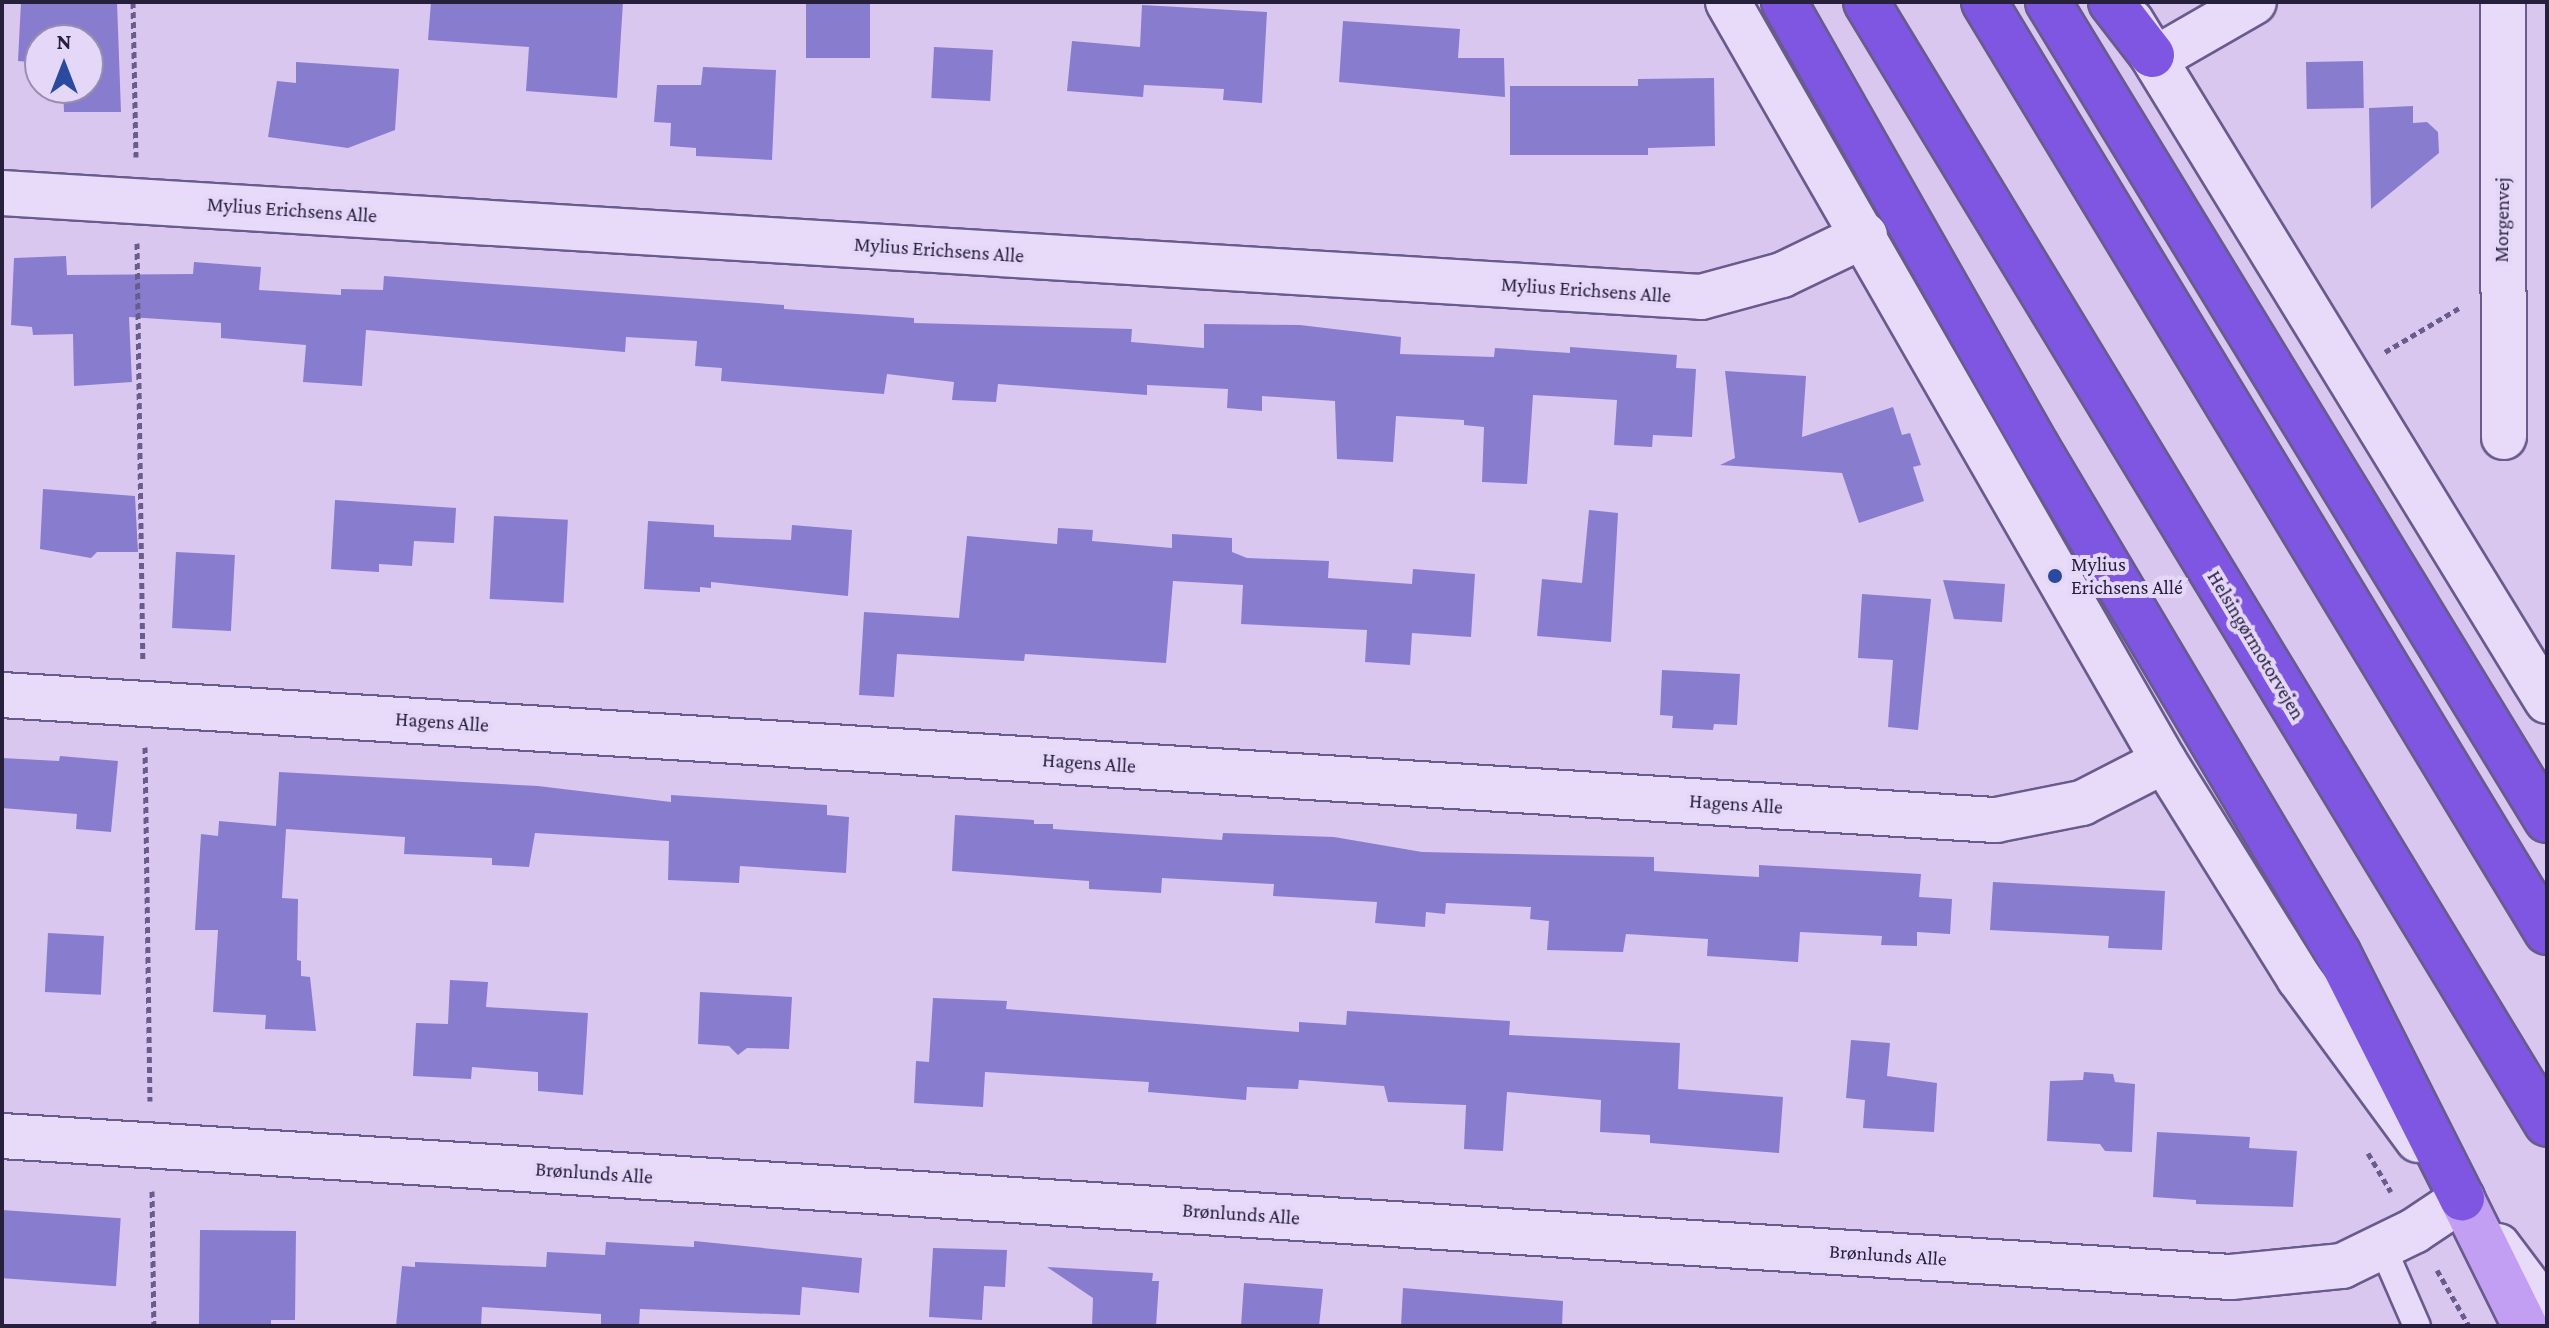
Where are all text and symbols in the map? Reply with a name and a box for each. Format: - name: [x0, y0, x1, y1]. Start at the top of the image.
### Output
- north arrow: [24, 24, 104, 104]
- text: N: [57, 29, 72, 54]
- street label: Morgenvej: [2489, 177, 2515, 263]
- street label: Mylius Erichsens Alle: [206, 192, 378, 228]
- street label: Mylius Erichsens Alle: [853, 232, 1025, 268]
- street label: Mylius Erichsens Alle: [1500, 272, 1672, 308]
- place label: Mylius Erichsens Allé: [2071, 552, 2183, 599]
- street label: Helsingørmotorvejen: [2202, 566, 2310, 724]
- marker: Mylius Erichsens Allé: [2046, 567, 2064, 585]
- street label: Hagens Alle: [394, 707, 490, 737]
- street label: Hagens Alle: [1041, 748, 1137, 778]
- street label: Hagens Alle: [1688, 789, 1784, 819]
- street label: Brønlunds Alle: [534, 1157, 654, 1189]
- street label: Brønlunds Alle: [1181, 1198, 1301, 1230]
- street label: Brønlunds Alle: [1828, 1239, 1948, 1271]

